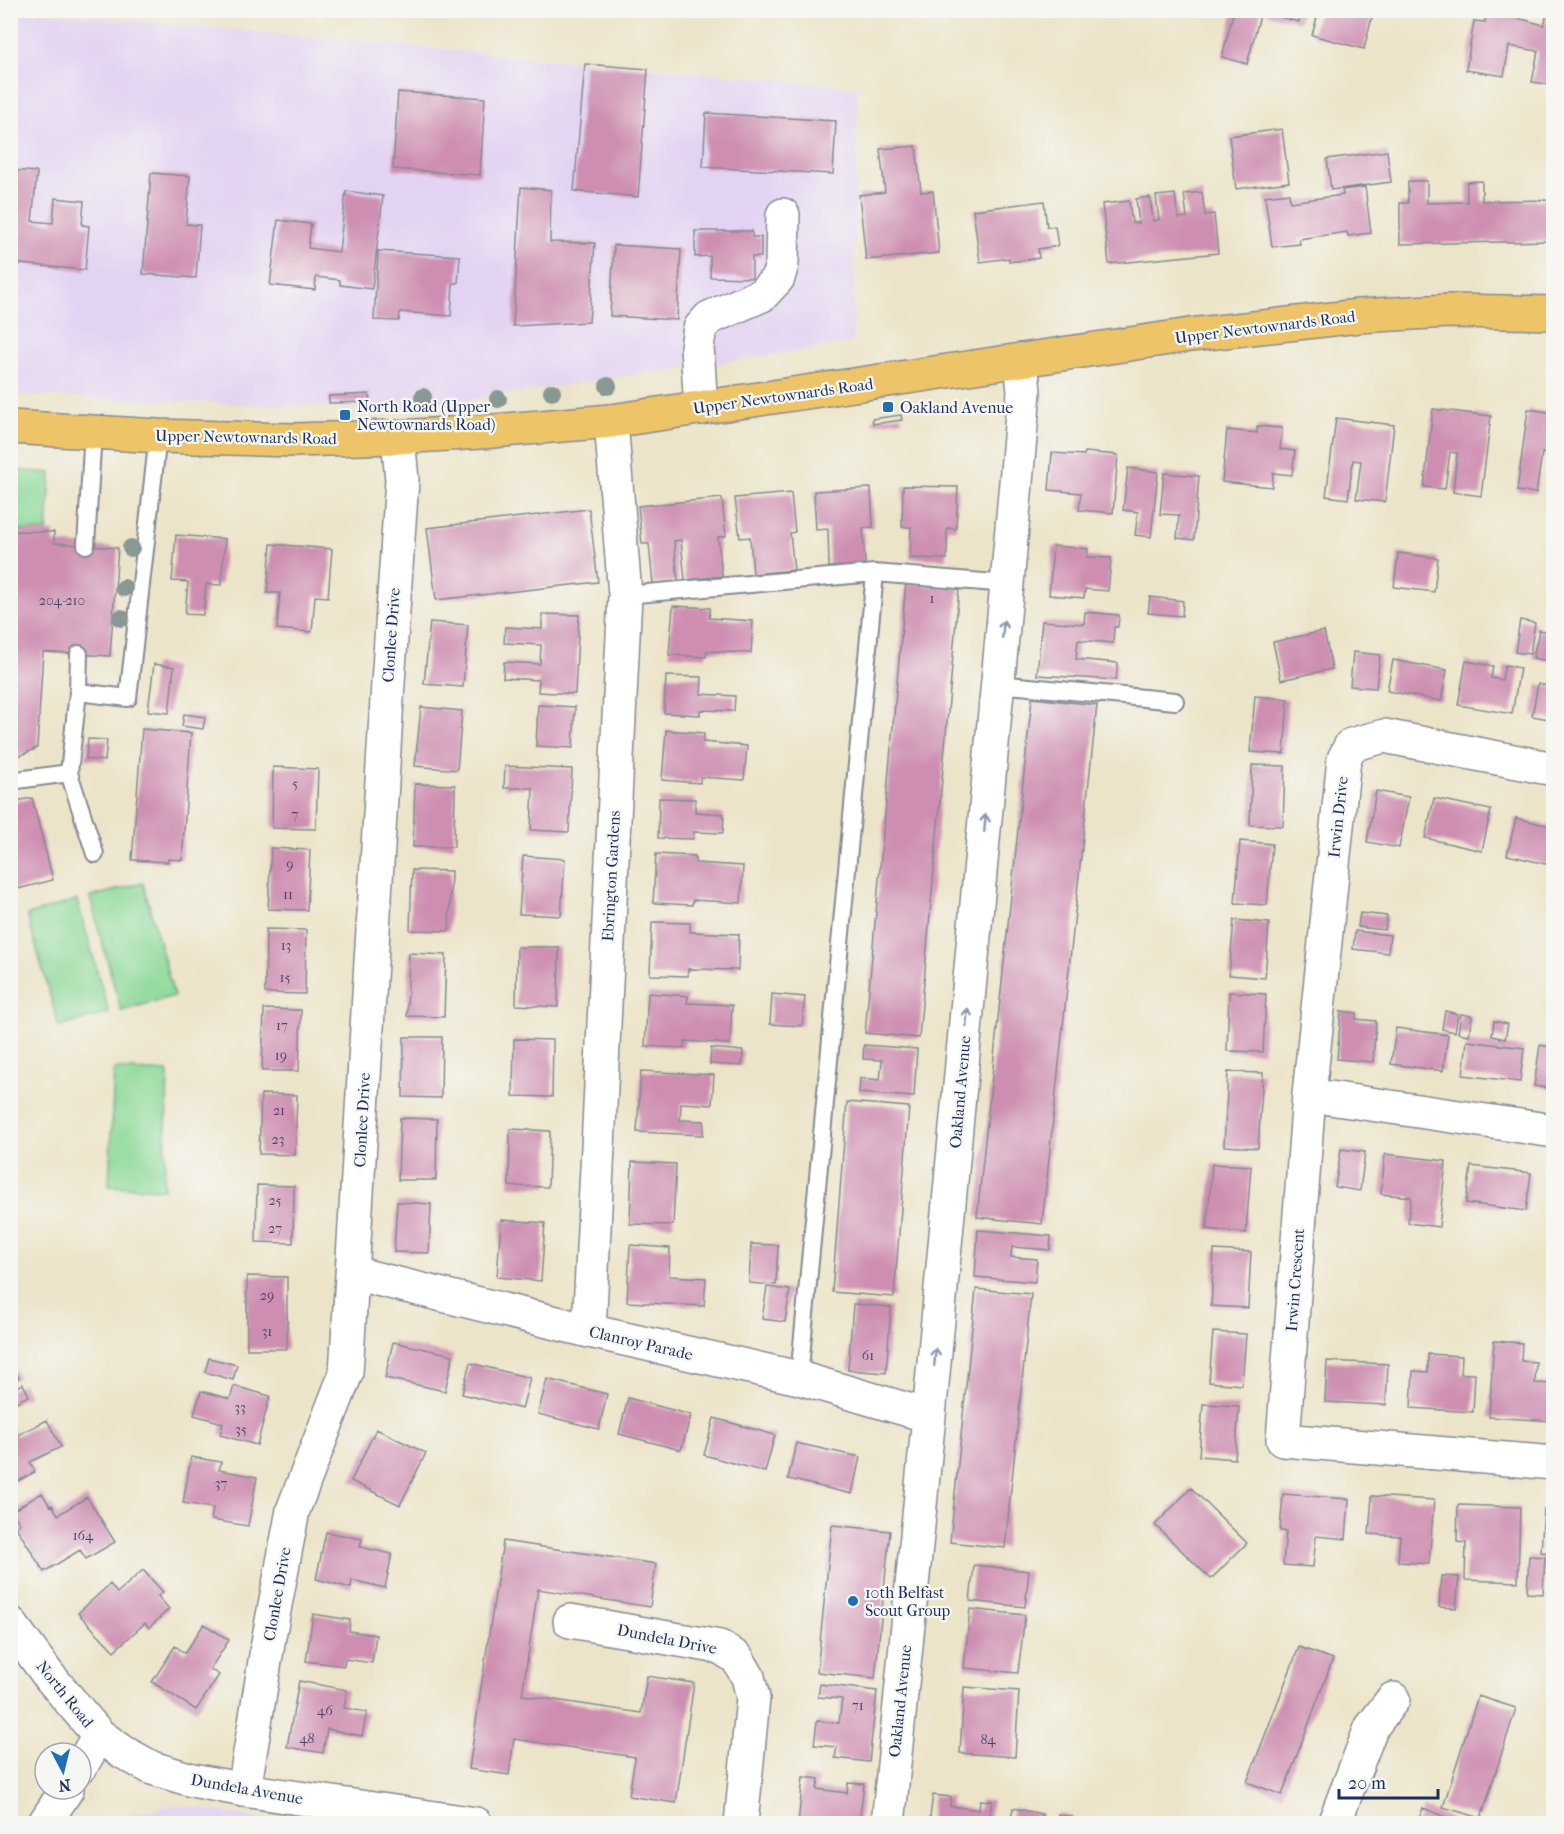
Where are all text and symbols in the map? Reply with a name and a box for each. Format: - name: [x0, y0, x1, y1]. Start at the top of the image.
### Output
- street label: Upper Newtownards Road: [1174, 306, 1357, 348]
- street label: Upper Newtownards Road: [692, 374, 875, 418]
- place label: North Road (Upper Newtownards Road): [357, 397, 495, 434]
- place label: Oakland Avenue: [900, 398, 1013, 417]
- marker: Oakland Avenue: [881, 400, 895, 414]
- marker: North Road (Upper Newtownards Road): [338, 408, 352, 422]
- street label: Upper Newtownards Road: [155, 426, 337, 448]
- street label: Clonlee Drive: [378, 587, 404, 683]
- house number: 1: [930, 590, 935, 607]
- house number: 204-210: [39, 592, 85, 609]
- one-way arrow: [998, 619, 1009, 639]
- house number: 5: [292, 775, 298, 792]
- street label: Irwin Drive: [1324, 775, 1352, 859]
- house number: 7: [292, 806, 299, 823]
- street label: Ebrington Gardens: [598, 810, 624, 942]
- one-way arrow: [980, 813, 991, 833]
- house number: 9: [286, 856, 294, 873]
- house number: 11: [283, 886, 293, 903]
- house number: 13: [281, 937, 291, 954]
- house number: 15: [280, 969, 291, 986]
- one-way arrow: [962, 1007, 973, 1027]
- house number: 17: [276, 1017, 288, 1034]
- street label: Oakland Avenue: [946, 1035, 974, 1149]
- house number: 19: [275, 1047, 287, 1064]
- street label: Clonlee Drive: [350, 1072, 374, 1168]
- house number: 21: [273, 1102, 285, 1119]
- house number: 23: [272, 1131, 284, 1148]
- house number: 25: [268, 1192, 282, 1209]
- house number: 27: [268, 1220, 282, 1237]
- street label: Irwin Crescent: [1282, 1227, 1308, 1332]
- house number: 29: [260, 1287, 274, 1304]
- street label: Clanroy Parade: [587, 1322, 695, 1364]
- house number: 31: [262, 1323, 272, 1340]
- house number: 61: [862, 1347, 874, 1364]
- one-way arrow: [930, 1348, 941, 1368]
- house number: 33: [234, 1399, 246, 1416]
- house number: 35: [235, 1421, 247, 1438]
- house number: 37: [215, 1475, 227, 1492]
- house number: 164: [73, 1527, 94, 1544]
- street label: Clonlee Drive: [259, 1545, 295, 1642]
- place label: 10th Belfast Scout Group: [865, 1583, 950, 1620]
- marker: 10th Belfast Scout Group: [846, 1594, 860, 1608]
- street label: Dundela Drive: [615, 1620, 719, 1658]
- street label: Oakland Avenue: [885, 1644, 915, 1758]
- street label: North Road: [32, 1657, 98, 1731]
- house number: 71: [852, 1697, 864, 1714]
- house number: 46: [317, 1702, 333, 1719]
- house number: 48: [299, 1730, 315, 1747]
- house number: 84: [980, 1731, 996, 1748]
- north arrow: [33, 1741, 93, 1801]
- scale bar: [1339, 1762, 1438, 1800]
- street label: Dundela Avenue: [189, 1770, 305, 1808]
- text: 20 m: [1348, 1773, 1386, 1794]
- text: N: [57, 1775, 72, 1796]

